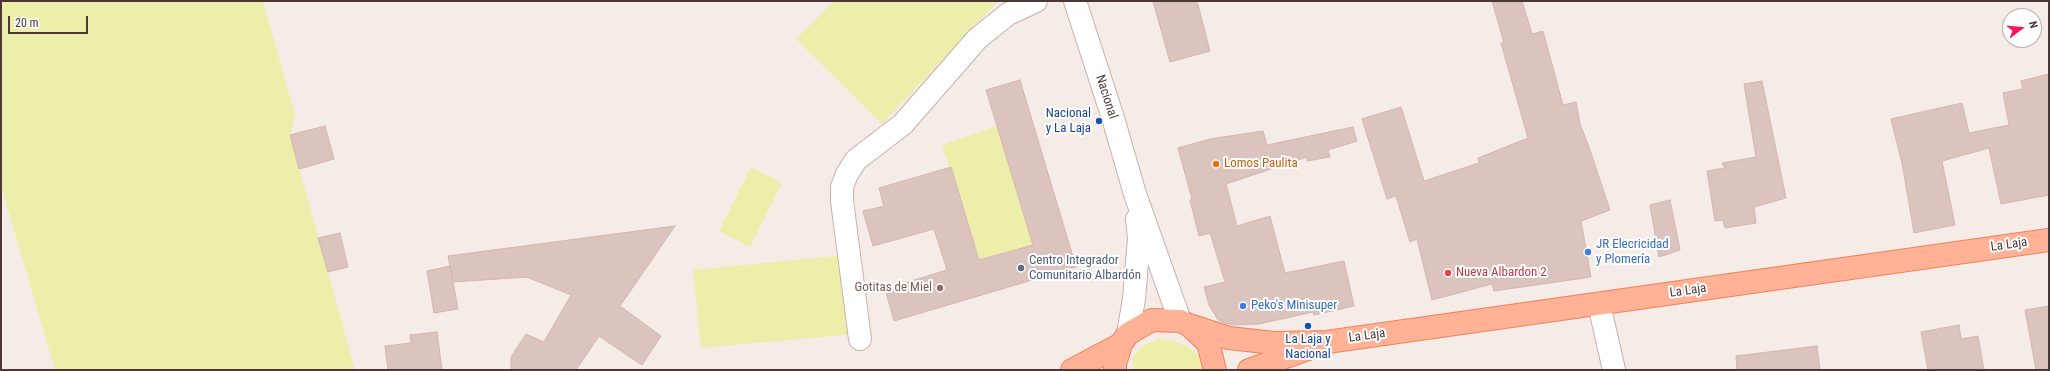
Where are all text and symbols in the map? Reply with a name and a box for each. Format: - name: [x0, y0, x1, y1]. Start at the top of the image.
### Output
- scale bar: [10, 8, 90, 34]
- north arrow: [2002, 8, 2042, 48]
- text: 20 m: [15, 16, 39, 30]
- text: N: [2026, 20, 2040, 30]
- street label: Nacional: [1092, 73, 1120, 121]
- place label: Nacional y La Laja: [1046, 106, 1091, 137]
- marker: Nacional y La Laja: [1094, 116, 1104, 126]
- place label: Lomos Paulita: [1224, 156, 1298, 172]
- marker: Lomos Paulita: [1211, 159, 1221, 169]
- street label: La Laja: [1990, 235, 2028, 255]
- place label: JR Elecricidad y Plomería: [1596, 237, 1669, 268]
- marker: JR Elecricidad y Plomería: [1583, 247, 1593, 257]
- place label: Centro Integrador Comunitario Albardón: [1029, 253, 1141, 284]
- marker: Centro Integrador Comunitario Albardón: [1016, 263, 1026, 273]
- place label: Nueva Albardon 2: [1456, 265, 1547, 281]
- marker: Nueva Albardon 2: [1443, 268, 1453, 278]
- place label: Gotitas de Miel: [855, 280, 932, 296]
- street label: La Laja: [1669, 281, 1707, 301]
- marker: Gotitas de Miel: [935, 283, 945, 293]
- place label: Peko's Minisuper: [1251, 298, 1337, 314]
- marker: Peko's Minisuper: [1238, 301, 1248, 311]
- marker: La Laja y Nacional: [1303, 321, 1313, 331]
- street label: La Laja: [1348, 326, 1386, 346]
- place label: La Laja y Nacional: [1285, 332, 1331, 363]

